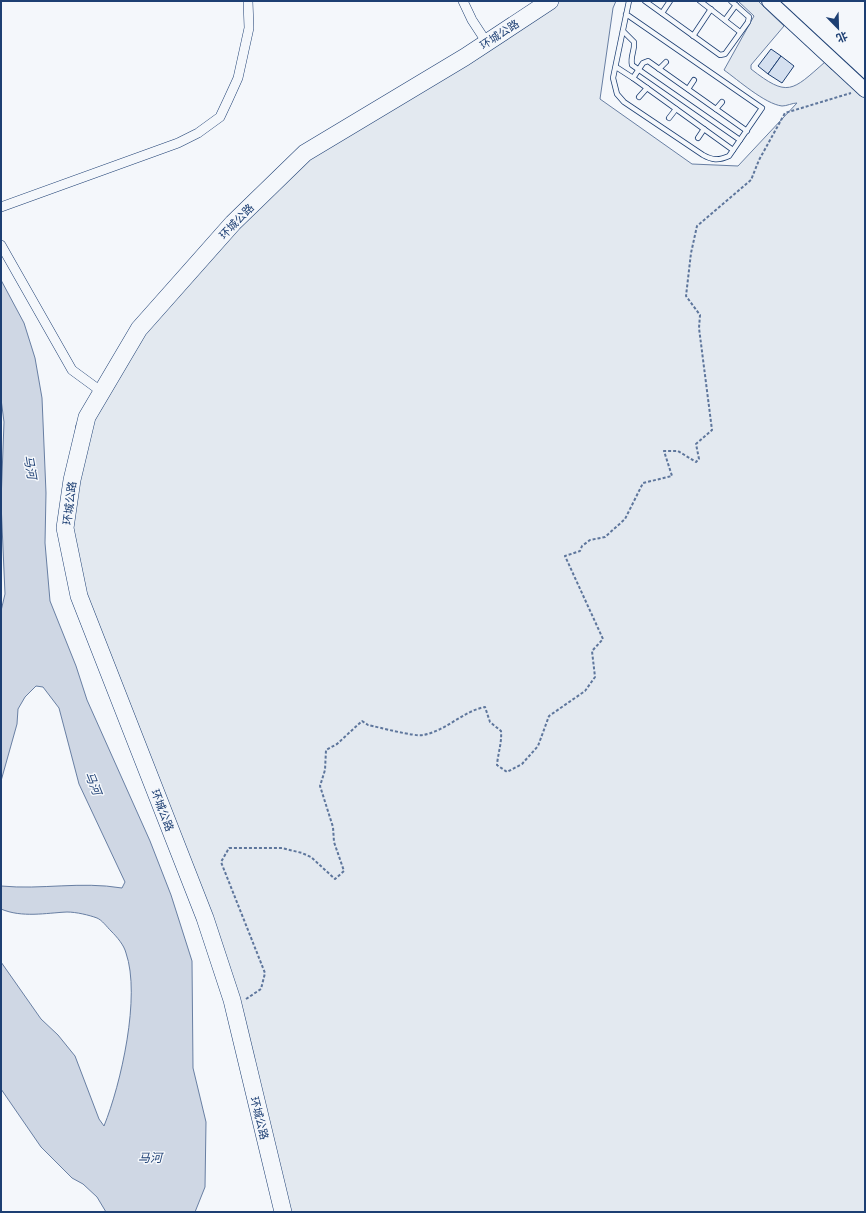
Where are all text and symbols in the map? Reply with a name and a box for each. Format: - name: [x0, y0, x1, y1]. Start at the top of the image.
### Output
- north arrow: [818, 8, 858, 48]
- street label: 环城公路: [477, 17, 521, 51]
- text: 北: [835, 30, 850, 46]
- street label: 环城公路: [216, 201, 256, 241]
- water label: 马河: [22, 454, 40, 482]
- street label: 环城公路: [60, 480, 78, 526]
- water label: 马河: [83, 769, 106, 799]
- street label: 环城公路: [149, 787, 177, 833]
- street label: 环城公路: [248, 1095, 272, 1141]
- water label: 马河: [138, 1150, 164, 1164]

